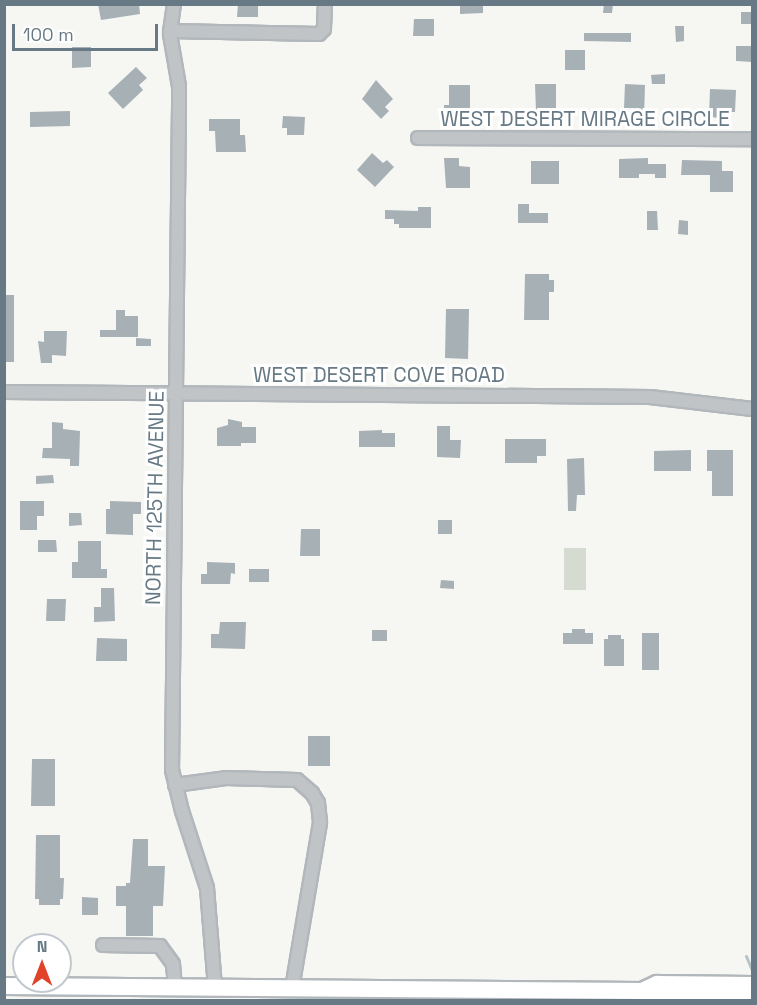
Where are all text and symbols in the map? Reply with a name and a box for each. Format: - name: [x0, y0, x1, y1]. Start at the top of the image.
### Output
- scale bar: [15, 12, 160, 50]
- text: 100 m: [23, 23, 74, 46]
- street label: WEST DESERT MIRAGE CIRCLE: [440, 106, 730, 132]
- street label: WEST DESERT COVE ROAD: [252, 362, 506, 388]
- street label: NORTH 125TH AVENUE: [141, 390, 169, 606]
- north arrow: [12, 933, 72, 993]
- text: N: [37, 936, 47, 957]

